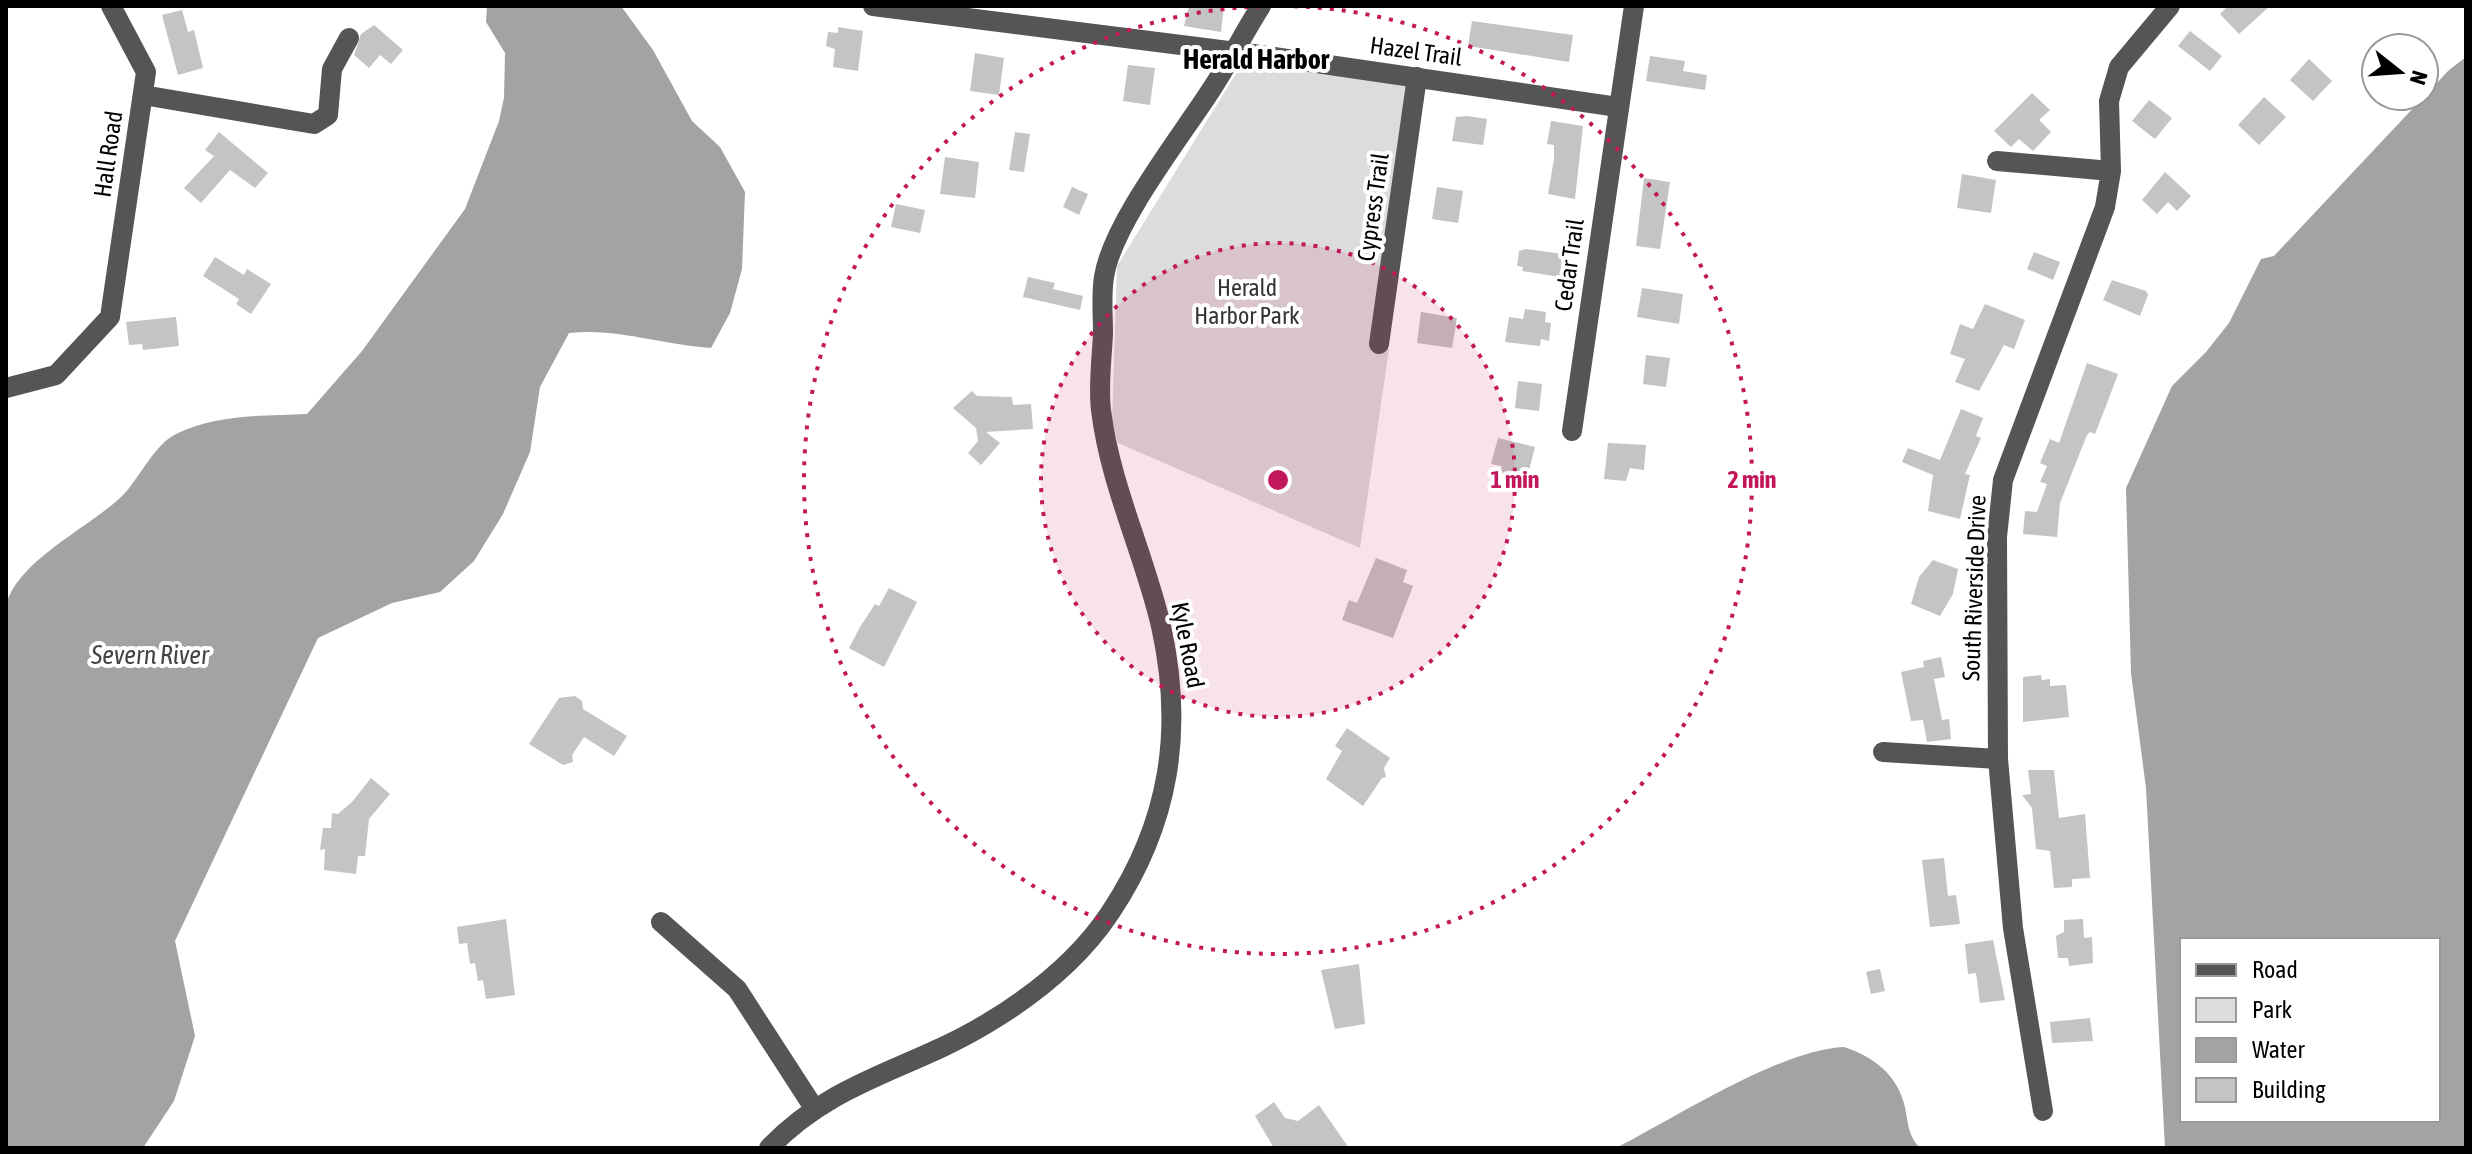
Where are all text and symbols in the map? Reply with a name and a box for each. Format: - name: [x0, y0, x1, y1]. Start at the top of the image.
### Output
- street label: Hazel Trail: [1368, 31, 1464, 71]
- north arrow: [2360, 32, 2440, 112]
- district label: Herald Harbor: [1183, 43, 1330, 75]
- text: N: [2405, 68, 2433, 88]
- street label: Hall Road: [89, 109, 127, 199]
- street label: Cypress Trail: [1352, 151, 1394, 263]
- street label: Cedar Trail: [1549, 216, 1589, 313]
- park label: Herald Harbor Park: [1194, 274, 1300, 329]
- centre of rings: [1264, 466, 1292, 494]
- text: 1 min: [1490, 466, 1540, 493]
- text: 2 min: [1727, 466, 1777, 493]
- street label: South Riverside Drive: [1957, 495, 1991, 681]
- street label: Kyle Road: [1166, 600, 1210, 690]
- water label: Severn River: [90, 640, 210, 670]
- legend: [2180, 938, 2440, 1122]
- text: Road: [2252, 956, 2298, 983]
- text: Park: [2252, 996, 2293, 1023]
- text: Water: [2252, 1036, 2305, 1063]
- text: Building: [2252, 1076, 2326, 1103]

